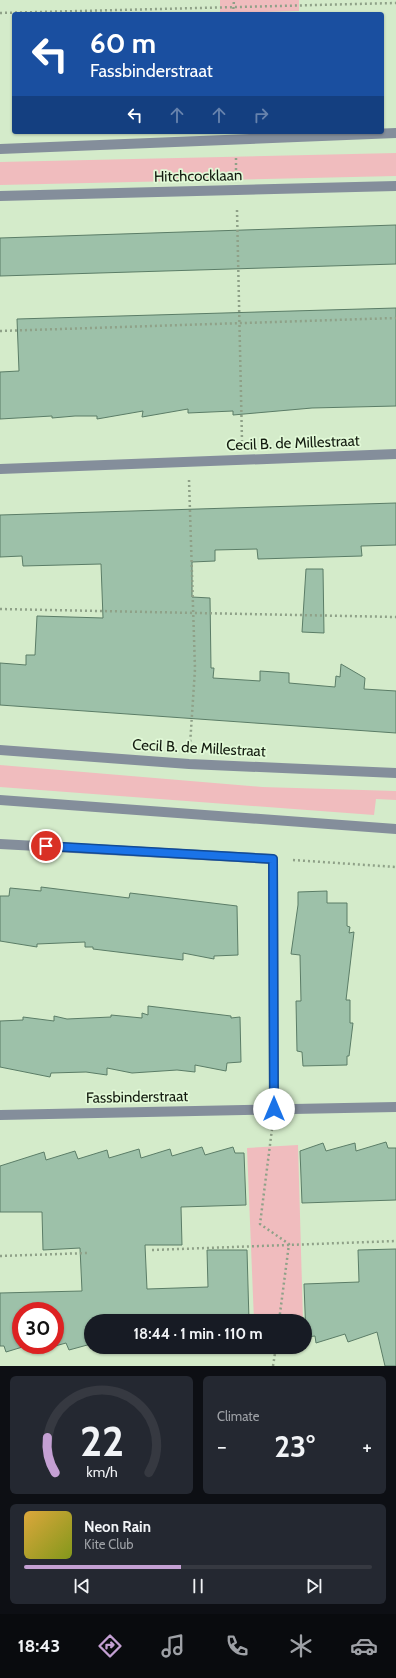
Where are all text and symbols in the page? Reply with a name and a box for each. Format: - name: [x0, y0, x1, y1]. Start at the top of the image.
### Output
- text: 60 m: [90, 26, 156, 60]
- icon: left: [24, 28, 76, 80]
- text: Fassbinderstraat: [90, 60, 213, 82]
- icon: left: [124, 104, 146, 126]
- icon: ahead: [166, 104, 188, 126]
- icon: ahead: [208, 104, 230, 126]
- icon: right: [250, 104, 272, 126]
- street label: Hitchcocklaan: [154, 166, 242, 186]
- street label: Cecil B. de Millestraat: [226, 432, 360, 454]
- street label: Cecil B. de Millestraat: [132, 736, 266, 760]
- pin: [29, 829, 63, 863]
- icon: arrive: [35, 835, 57, 857]
- street label: Fassbinderstraat: [86, 1087, 188, 1107]
- position arrow: [253, 1088, 295, 1130]
- speed limit sign: 30: [12, 1302, 64, 1354]
- text: 18:44 · 1 min · 110 m: [134, 1325, 262, 1343]
- text: Climate: [217, 1408, 259, 1424]
- text: 22: [79, 1416, 124, 1466]
- text: 23°: [274, 1428, 315, 1465]
- text: −: [217, 1433, 227, 1460]
- text: +: [362, 1433, 372, 1460]
- text: km/h: [86, 1463, 117, 1481]
- text: Neon Rain: [84, 1518, 151, 1536]
- text: Kite Club: [84, 1536, 133, 1552]
- icon: previous: [71, 1575, 93, 1597]
- icon: pause: [187, 1575, 209, 1597]
- icon: next: [303, 1575, 325, 1597]
- icon: directions: [96, 1632, 124, 1660]
- icon: music: [159, 1632, 187, 1660]
- icon: phone: [223, 1632, 251, 1660]
- icon: climate: [287, 1632, 315, 1660]
- icon: car: [350, 1632, 378, 1660]
- text: 18:43: [18, 1635, 60, 1657]

